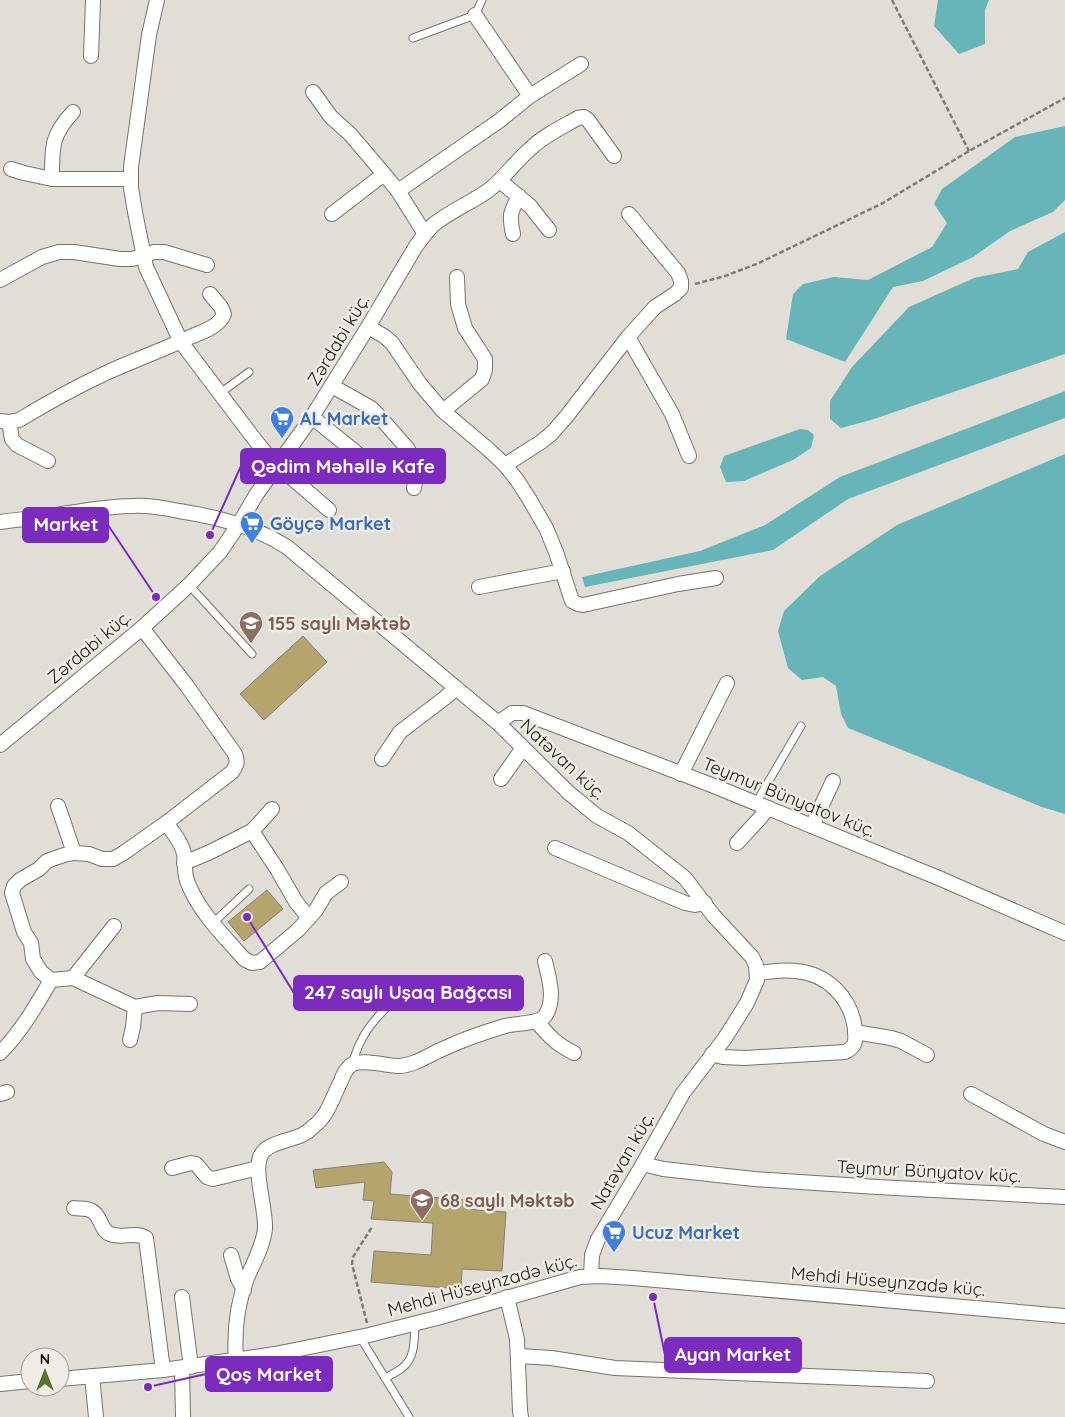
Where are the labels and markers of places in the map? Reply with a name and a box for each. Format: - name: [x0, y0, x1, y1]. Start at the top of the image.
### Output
- supermarket icon: AL Market: [269, 405, 295, 439]
- place label: AL Market: [300, 407, 388, 430]
- callout: Qədim Məhəllə Kafe: [241, 449, 445, 483]
- callout: Market: [23, 508, 108, 542]
- supermarket icon: Göyçə Market: [239, 510, 265, 544]
- place label: Göyçə Market: [270, 512, 391, 535]
- school or university icon: 155 saylı Məktəb: [238, 610, 264, 644]
- place label: 155 saylı Məktəb: [268, 612, 411, 635]
- callout: 247 saylı Uşaq Bağçası: [294, 976, 523, 1010]
- school or university icon: 68 saylı Məktəb: [409, 1187, 435, 1221]
- place label: 68 saylı Məktəb: [440, 1189, 575, 1212]
- supermarket icon: Ucuz Market: [601, 1219, 627, 1253]
- place label: Ucuz Market: [632, 1221, 740, 1244]
- callout: Ayan Market: [665, 1338, 801, 1372]
- callout: Qoş Market: [206, 1357, 332, 1391]

